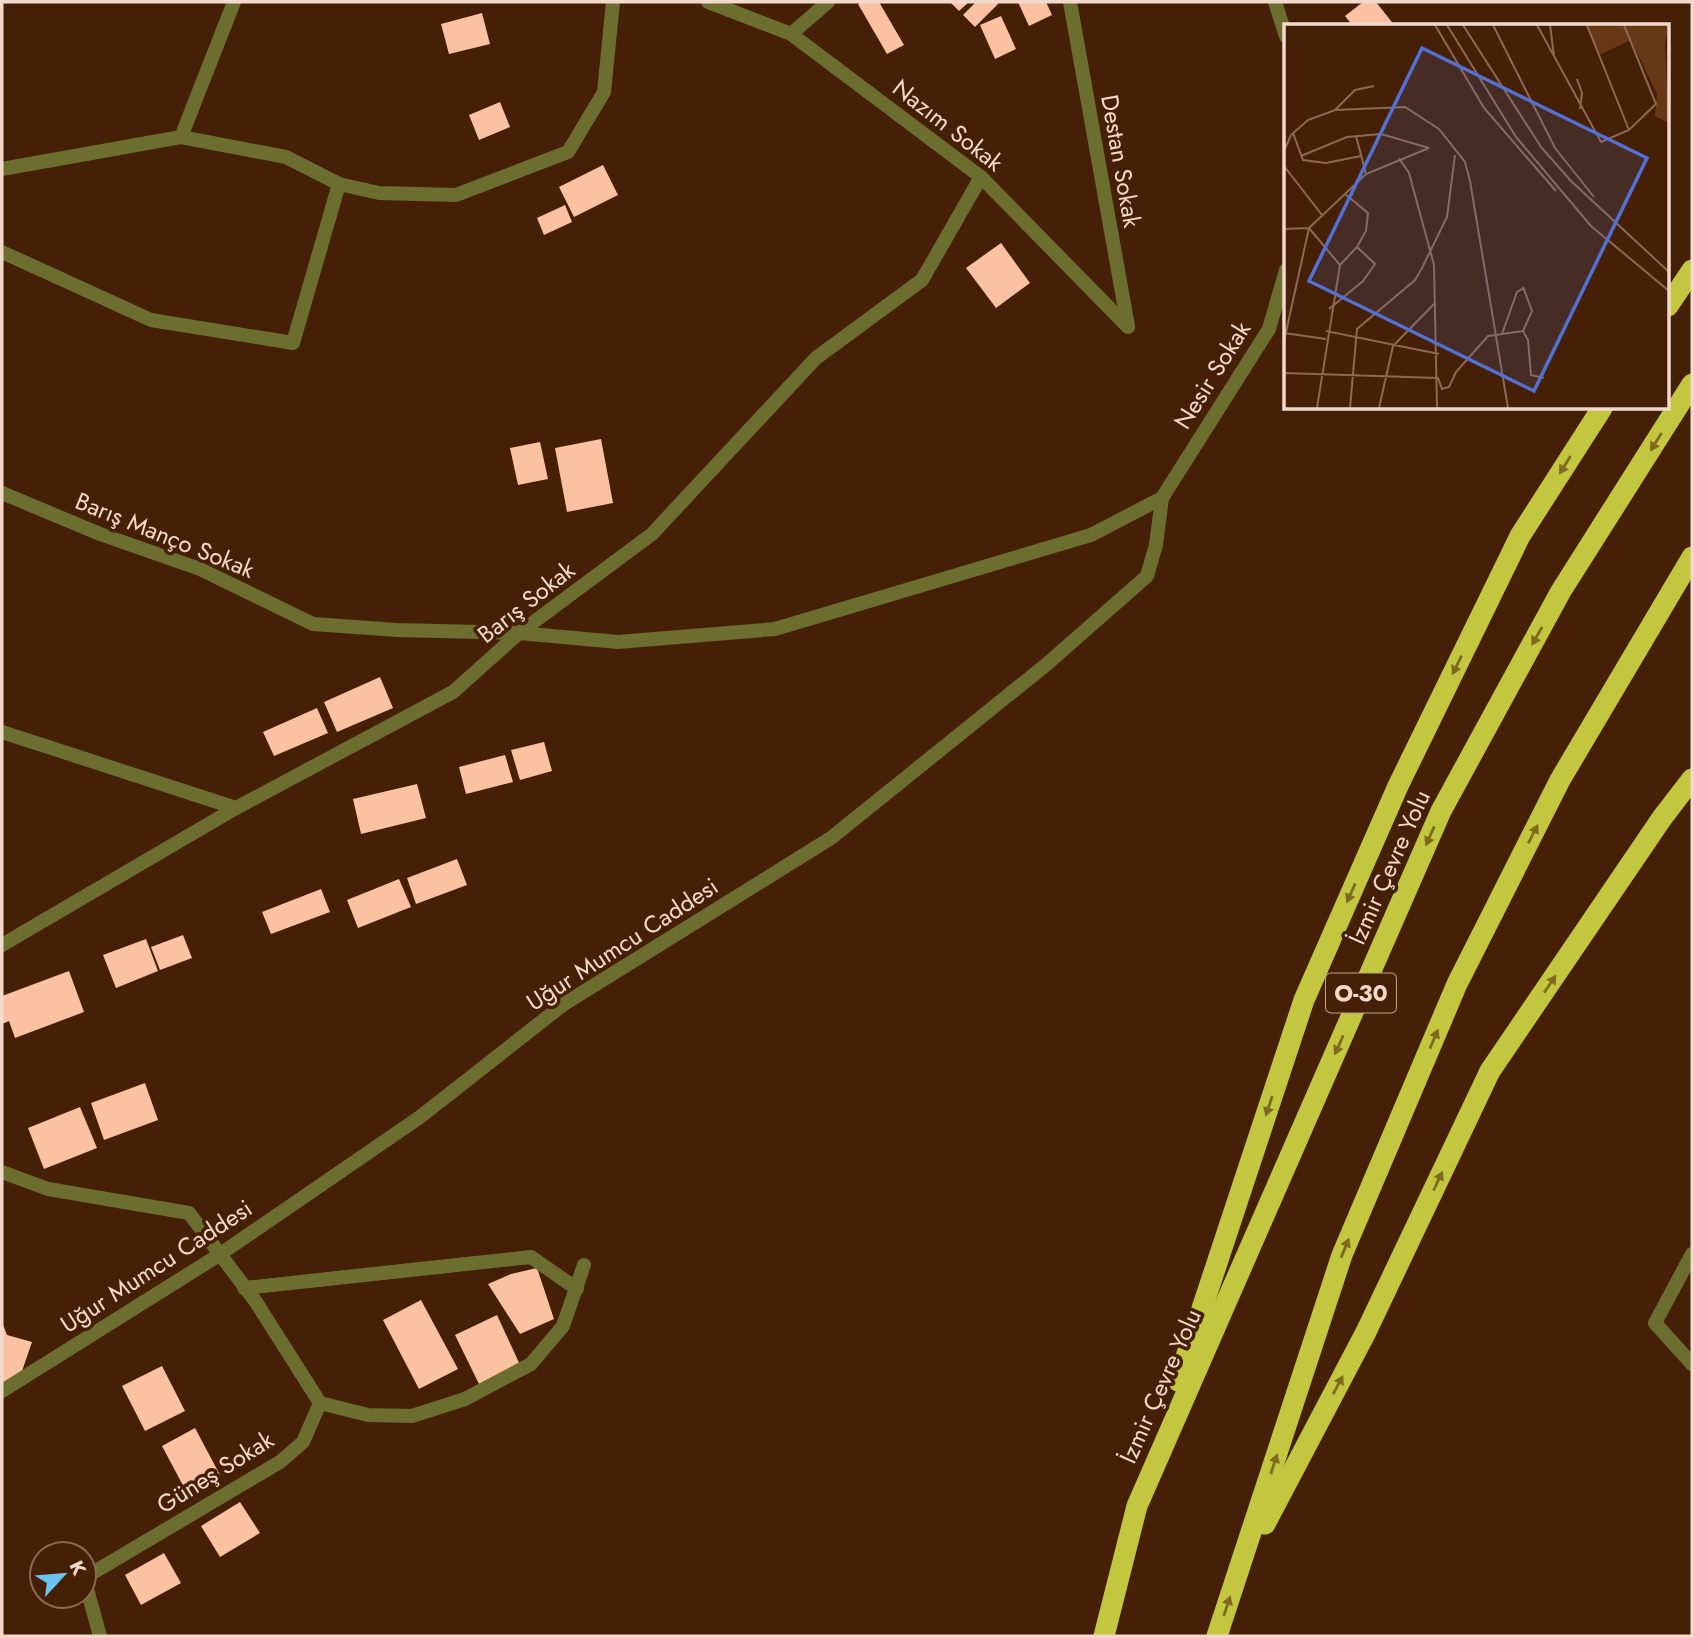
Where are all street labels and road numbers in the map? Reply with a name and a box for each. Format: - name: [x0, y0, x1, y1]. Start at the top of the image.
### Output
- street label: Nazım Sokak: [885, 70, 1011, 180]
- street label: Destan Sokak: [1092, 92, 1150, 231]
- street label: Nesir Sokak: [1165, 314, 1259, 436]
- street label: Barış Manço Sokak: [70, 483, 260, 587]
- street label: Barış Sokak: [470, 552, 583, 651]
- street label: İzmir Çevre Yolu: [1339, 784, 1439, 950]
- street label: Uğur Mumcu Caddesi: [519, 869, 725, 1019]
- road number: O-30: [1326, 974, 1396, 1012]
- street label: Uğur Mumcu Caddesi: [53, 1191, 259, 1341]
- street label: İzmir Çevre Yolu: [1110, 1303, 1210, 1469]
- street label: Güneş Sokak: [150, 1422, 281, 1522]

